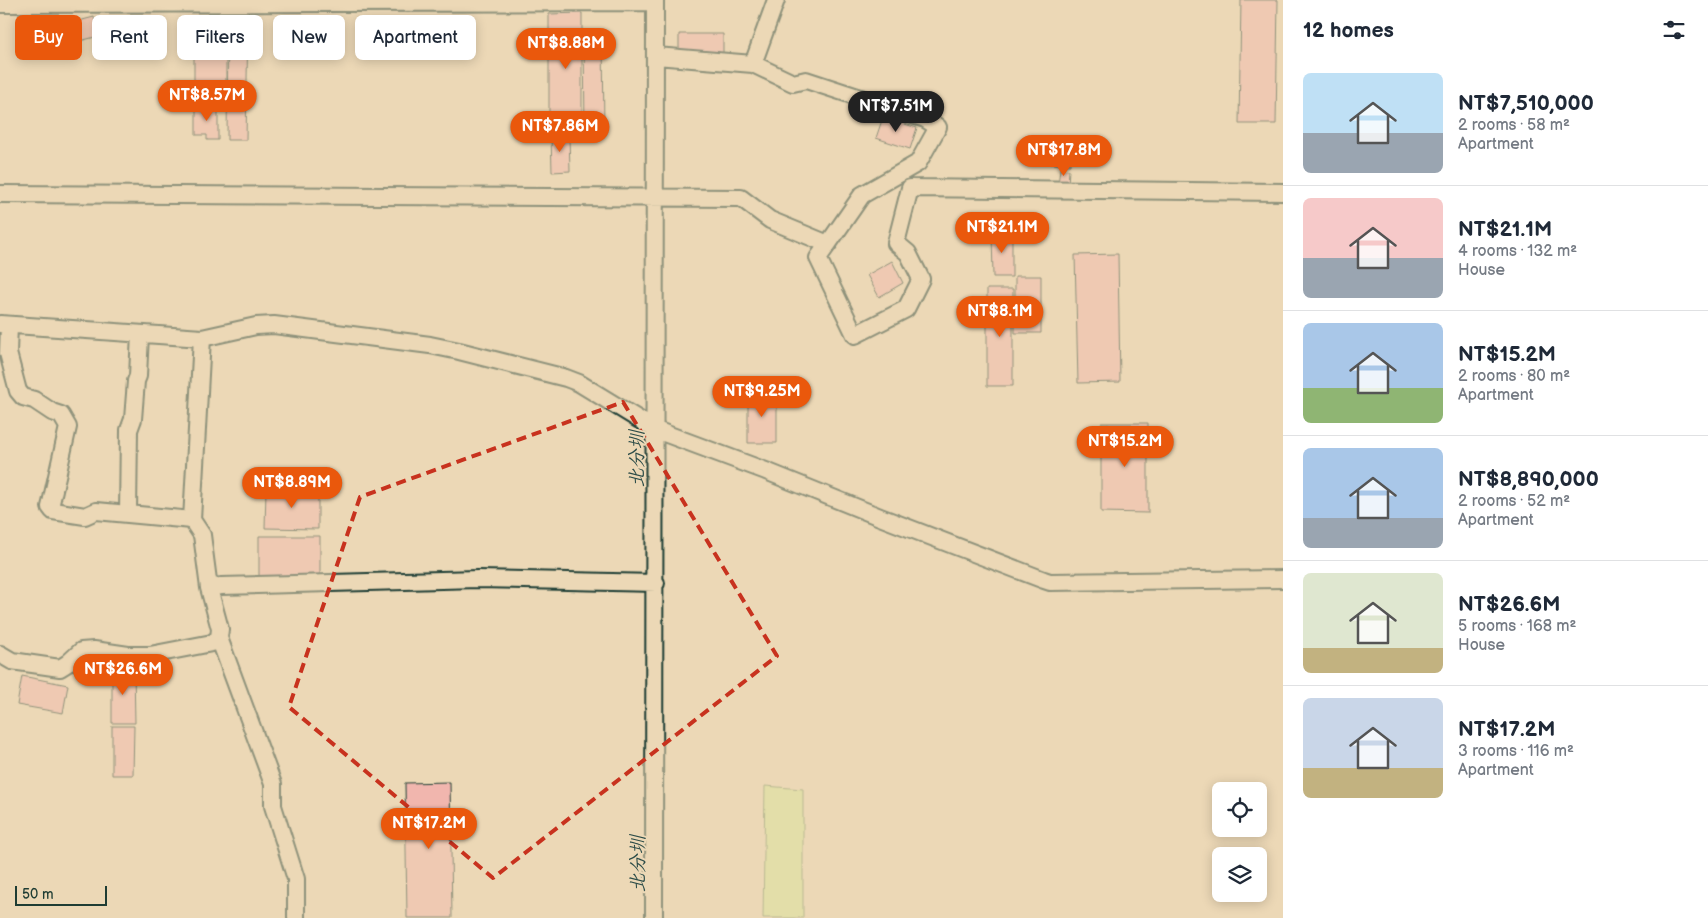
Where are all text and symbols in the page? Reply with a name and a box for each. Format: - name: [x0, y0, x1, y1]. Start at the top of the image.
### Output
- chip: Buy: [15, 15, 82, 60]
- chip: Rent: [92, 15, 167, 60]
- chip: Filters: [177, 15, 263, 60]
- chip: New: [273, 15, 345, 60]
- chip: Apartment: [355, 15, 476, 60]
- icon: filters: [1660, 16, 1688, 44]
- text: 12 homes: [1303, 18, 1394, 43]
- pin: NT$8.88M: [514, 28, 618, 70]
- text: NT$8.88M: [527, 34, 605, 53]
- pin: NT$8.57M: [155, 80, 259, 122]
- text: NT$8.57M: [169, 86, 245, 105]
- pin: NT$7.51M: [844, 90, 948, 133]
- text: NT$7,510,000: [1458, 91, 1594, 116]
- icon: home: [1343, 93, 1403, 153]
- text: NT$7.51M: [859, 97, 933, 116]
- pin: NT$7.86M: [508, 110, 612, 153]
- text: 2 rooms · 58 m²: [1458, 116, 1570, 135]
- text: NT$7.86M: [521, 117, 599, 136]
- pin: NT$17.8M: [1012, 134, 1116, 177]
- text: Apartment: [1458, 135, 1534, 154]
- text: NT$17.8M: [1027, 141, 1101, 160]
- pin: NT$21.1M: [950, 212, 1054, 254]
- text: NT$21.1M: [1458, 217, 1552, 242]
- text: NT$21.1M: [966, 218, 1038, 237]
- icon: home: [1343, 218, 1403, 278]
- text: 4 rooms · 132 m²: [1458, 242, 1577, 261]
- text: House: [1458, 261, 1505, 280]
- pin: NT$8.1M: [954, 296, 1046, 338]
- text: NT$8.1M: [967, 302, 1033, 321]
- text: NT$15.2M: [1458, 342, 1556, 367]
- icon: home: [1343, 343, 1403, 403]
- text: 2 rooms · 80 m²: [1458, 367, 1570, 386]
- pin: NT$9.25M: [710, 376, 814, 418]
- text: NT$9.25M: [723, 382, 801, 401]
- text: Apartment: [1458, 386, 1534, 405]
- pin: NT$15.2M: [1073, 426, 1177, 468]
- water label: 北分圳: [626, 429, 649, 488]
- text: NT$15.2M: [1088, 432, 1162, 451]
- pin: NT$8.89M: [240, 466, 344, 509]
- text: NT$8,890,000: [1458, 467, 1599, 492]
- icon: home: [1343, 468, 1403, 528]
- text: NT$8.89M: [253, 473, 331, 492]
- text: 2 rooms · 52 m²: [1458, 492, 1570, 511]
- text: Apartment: [1458, 511, 1534, 530]
- text: NT$26.6M: [1458, 592, 1560, 617]
- icon: home: [1343, 593, 1403, 653]
- text: 5 rooms · 168 m²: [1458, 617, 1576, 636]
- text: House: [1458, 636, 1505, 655]
- pin: NT$26.6M: [71, 654, 175, 696]
- text: NT$26.6M: [84, 660, 162, 679]
- text: NT$17.2M: [1458, 717, 1555, 742]
- icon: home: [1343, 718, 1403, 778]
- text: 3 rooms · 116 m²: [1458, 742, 1574, 761]
- text: Apartment: [1458, 761, 1534, 780]
- map controls: [1212, 782, 1267, 902]
- button: locate: [1212, 782, 1267, 837]
- pin: NT$17.2M: [377, 808, 481, 850]
- text: NT$17.2M: [392, 814, 466, 833]
- water label: 北分圳: [627, 834, 650, 893]
- button: layers: [1212, 847, 1267, 902]
- scale bar: [15, 883, 108, 906]
- text: 50 m: [22, 886, 54, 903]

